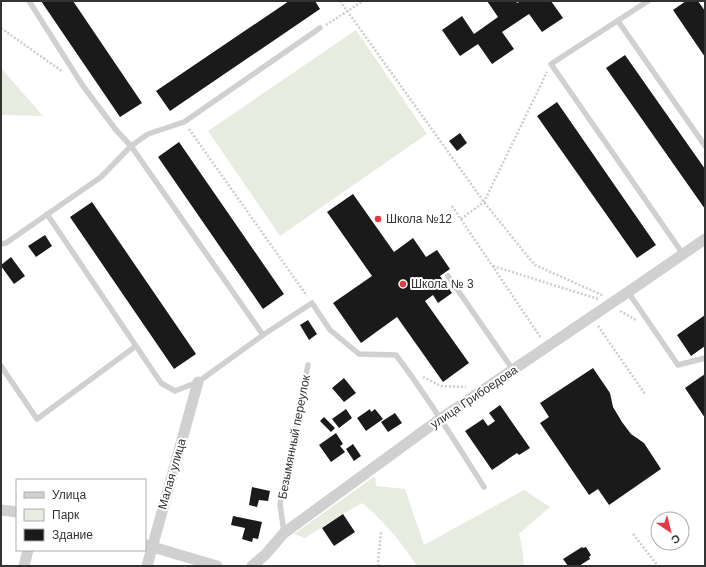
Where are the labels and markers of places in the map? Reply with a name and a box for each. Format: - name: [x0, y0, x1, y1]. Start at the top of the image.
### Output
- place label: Школа №12: [386, 212, 452, 226]
- marker: Школа №12: [373, 214, 383, 224]
- place label: Школа № 3: [411, 277, 474, 291]
- marker: Школа № 3: [398, 279, 408, 289]

